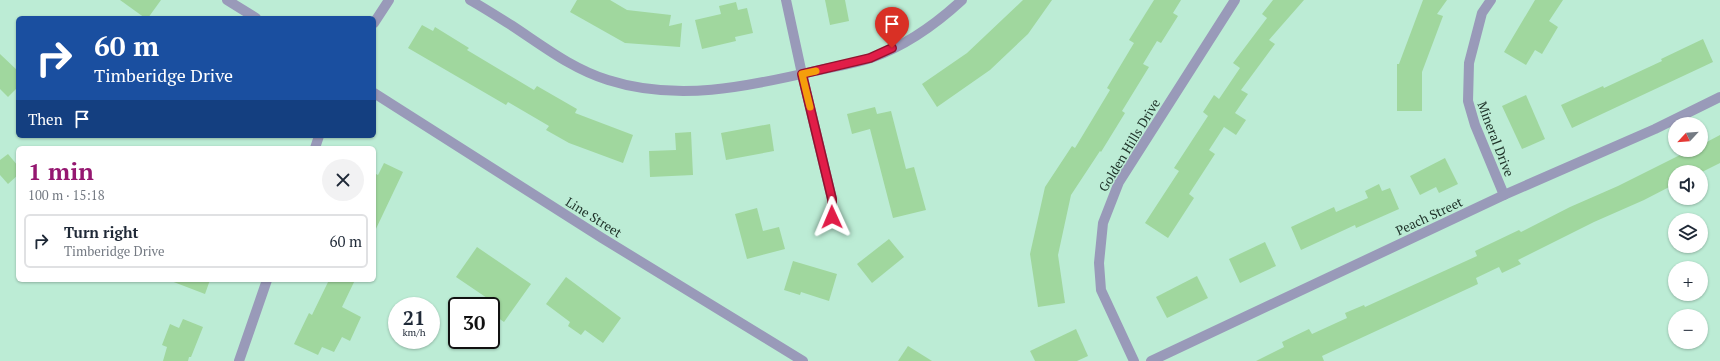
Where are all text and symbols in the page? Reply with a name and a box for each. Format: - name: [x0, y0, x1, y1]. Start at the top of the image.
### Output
- pin: [875, 7.0, 909, 48]
- icon: arrive: [881, 13, 903, 35]
- text: 60 m: [94, 27, 159, 64]
- icon: right: [28, 32, 80, 84]
- text: Timberidge Drive: [94, 63, 233, 87]
- street label: Golden Hills Drive: [1094, 95, 1164, 195]
- street label: Mineral Drive: [1473, 99, 1519, 179]
- icon: arrive: [71, 108, 93, 130]
- text: Then: [28, 109, 63, 129]
- north arrow: [1668, 117, 1708, 157]
- map controls: [1668, 117, 1708, 349]
- text: 1 min: [28, 155, 94, 187]
- button: close: [322, 159, 364, 201]
- button: sound: [1668, 165, 1708, 205]
- text: 100 m · 15:18: [28, 186, 105, 204]
- street label: Line Street: [562, 193, 626, 241]
- street label: Peach Street: [1393, 193, 1466, 239]
- position arrow: [811, 196, 853, 238]
- button: layers: [1668, 213, 1708, 253]
- text: Turn right: [64, 222, 139, 242]
- icon: right: [30, 230, 52, 252]
- text: 60 m: [329, 231, 362, 251]
- text: Timberidge Drive: [64, 242, 164, 260]
- button: +: [1668, 261, 1708, 301]
- speed limit sign: 30: [448, 297, 500, 349]
- text: 21: [403, 304, 425, 331]
- button: −: [1668, 309, 1708, 349]
- text: km/h: [402, 326, 426, 339]

